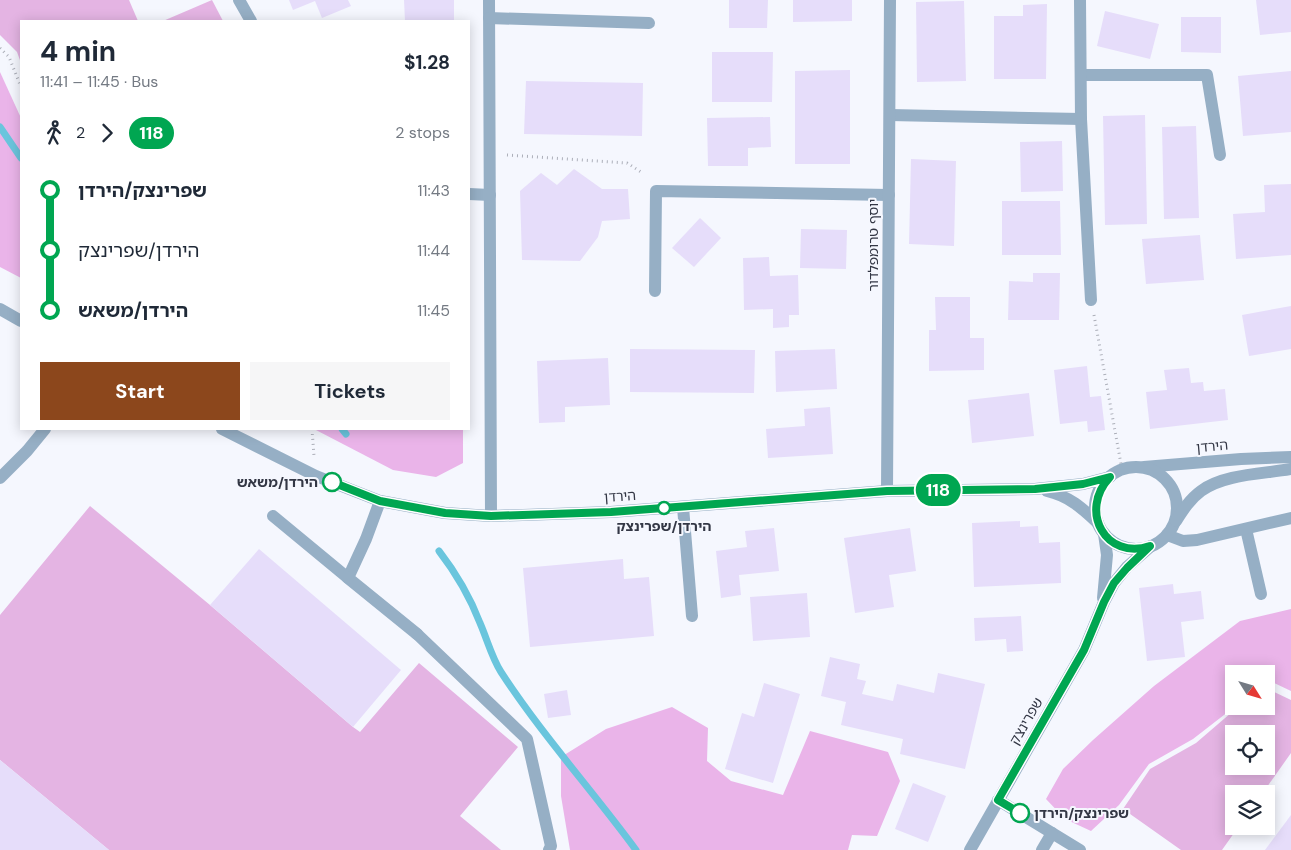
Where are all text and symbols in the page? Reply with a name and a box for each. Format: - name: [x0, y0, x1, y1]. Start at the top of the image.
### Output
- text: 4 min: [40, 33, 116, 70]
- text: $1.28: [404, 50, 450, 75]
- text: 11:41 – 11:45 · Bus: [40, 71, 158, 92]
- icon: walk: [40, 119, 68, 147]
- icon: forward: [93, 119, 121, 147]
- text: 118: [139, 121, 164, 145]
- text: 2: [76, 122, 85, 143]
- text: 2 stops: [395, 122, 450, 143]
- text: שפרינצק/הירדן: [78, 178, 207, 203]
- text: 11:43: [418, 180, 450, 201]
- street label: יוסף טרומפלדור: [864, 199, 882, 291]
- text: הירדן/שפרינצק: [78, 238, 199, 263]
- text: 11:44: [417, 240, 450, 261]
- text: הירדן/משאש: [78, 298, 188, 323]
- text: 11:45: [417, 300, 450, 321]
- button: Start: [40, 362, 240, 420]
- button: Tickets: [250, 362, 450, 420]
- street label: הירדן: [1195, 436, 1229, 456]
- marker: הירדן/משאש: [322, 472, 342, 492]
- place label: הירדן/משאש: [237, 473, 318, 491]
- line badge: 118: [909, 474, 967, 506]
- text: 118: [926, 478, 950, 502]
- street label: הירדן: [603, 486, 637, 506]
- marker: הירדן/שפרינצק: [657, 501, 671, 515]
- place label: הירדן/שפרינצק: [616, 517, 712, 535]
- north arrow: [1225, 665, 1275, 715]
- map controls: [1225, 665, 1275, 835]
- street label: שפרינצק: [1005, 694, 1047, 748]
- button: locate: [1225, 725, 1275, 775]
- button: layers: [1225, 785, 1275, 835]
- marker: שפרינצק/הירדן: [1010, 803, 1030, 823]
- place label: שפרינצק/הירדן: [1034, 804, 1129, 822]

